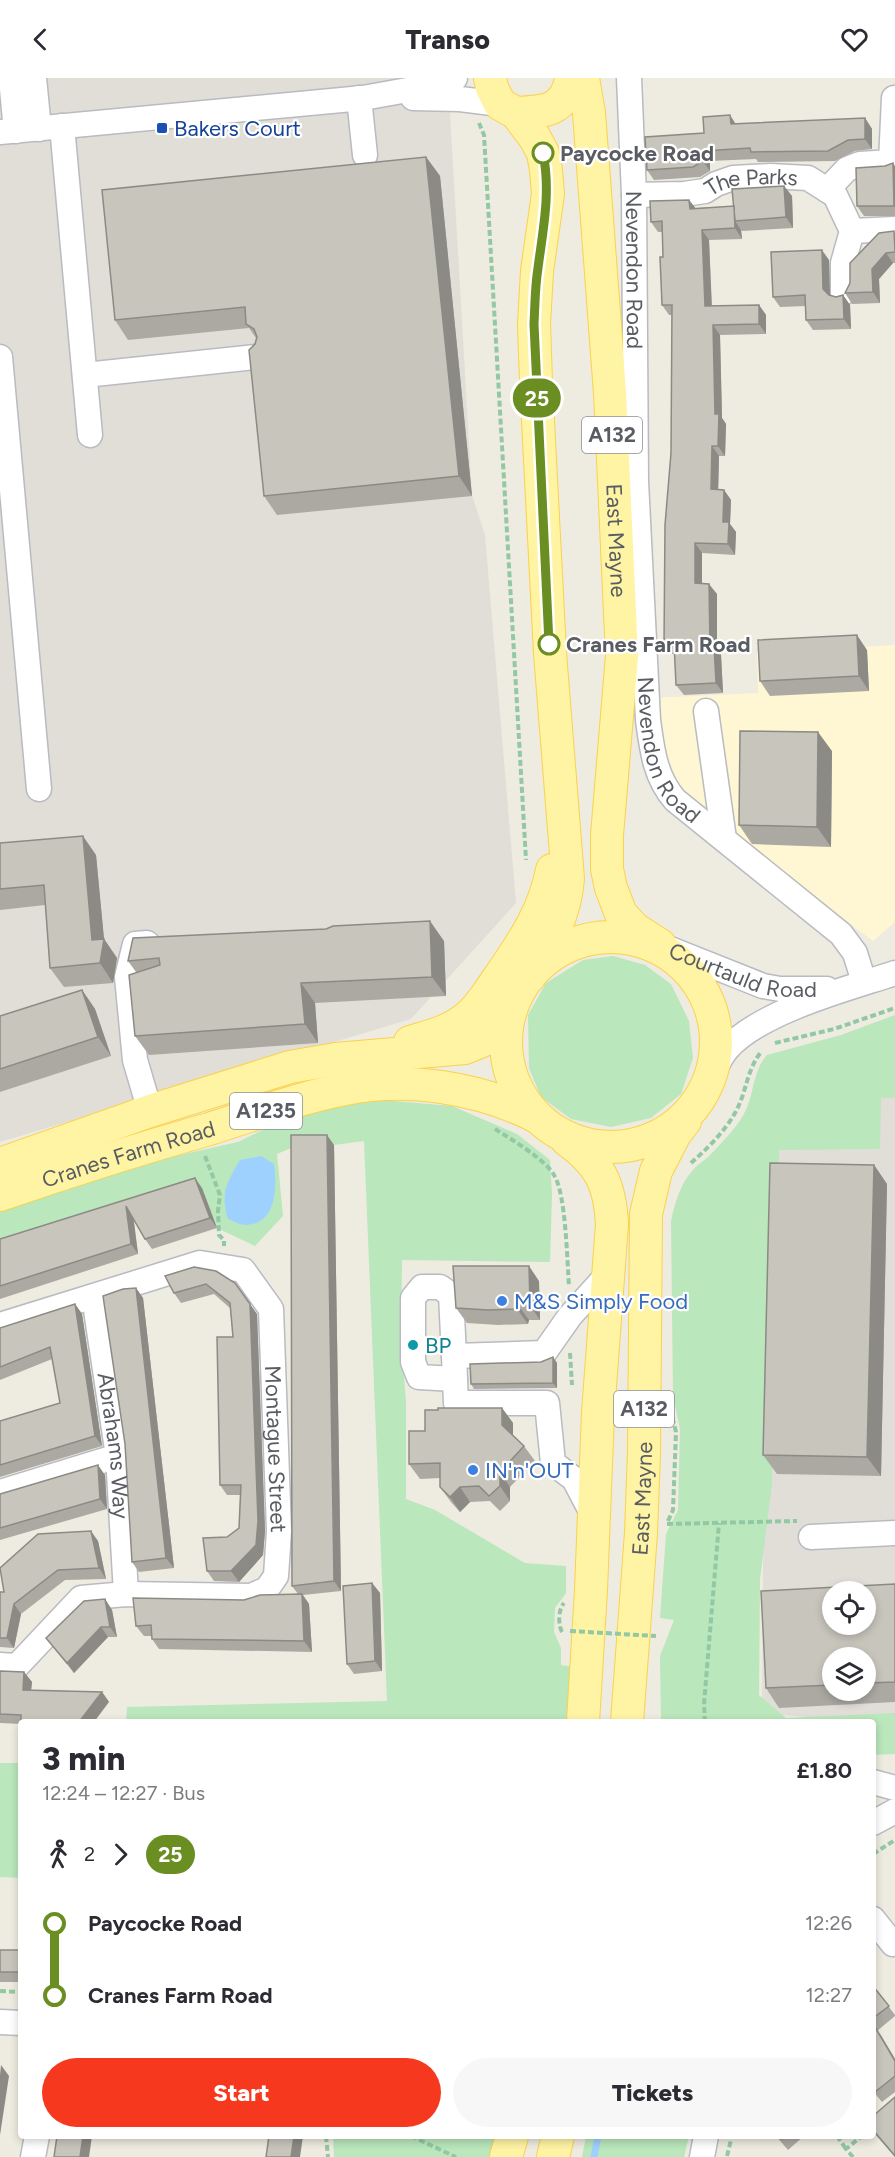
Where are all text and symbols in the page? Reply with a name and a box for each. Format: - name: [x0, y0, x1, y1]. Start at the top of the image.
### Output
- icon: back: [24, 23, 57, 56]
- text: Transo: [405, 23, 490, 56]
- icon: heart: [838, 23, 871, 56]
- place label: Bakers Court: [174, 115, 301, 142]
- marker: Bakers Court: [155, 121, 169, 135]
- place label: Paycocke Road: [560, 140, 714, 167]
- marker: Paycocke Road: [532, 142, 554, 164]
- street label: The Parks: [700, 163, 798, 202]
- street label: Nevendon Road: [620, 191, 648, 349]
- line badge: 25: [510, 378, 564, 418]
- text: 25: [525, 386, 549, 411]
- road number: A132: [582, 417, 642, 453]
- street label: East Mayne: [600, 483, 632, 598]
- place label: Cranes Farm Road: [566, 631, 750, 658]
- marker: Cranes Farm Road: [538, 633, 560, 655]
- street label: Nevendon Road: [632, 676, 706, 829]
- street label: Courtauld Road: [665, 937, 817, 1003]
- road number: A1235: [230, 1093, 302, 1129]
- street label: Cranes Farm Road: [39, 1115, 218, 1194]
- place label: M&S Simply Food: [514, 1288, 688, 1315]
- marker: M&S Simply Food: [495, 1294, 509, 1308]
- place label: BP: [425, 1332, 451, 1359]
- marker: BP: [406, 1338, 420, 1352]
- street label: Montague Street: [259, 1365, 292, 1533]
- street label: Abrahams Way: [92, 1371, 135, 1520]
- road number: A132: [614, 1391, 674, 1427]
- street label: East Mayne: [626, 1442, 658, 1556]
- place label: IN'n'OUT: [485, 1457, 574, 1484]
- marker: IN'n'OUT: [466, 1463, 480, 1477]
- map controls: [822, 1581, 876, 1701]
- button: locate: [822, 1581, 876, 1635]
- button: layers: [822, 1647, 876, 1701]
- text: 3 min: [42, 1739, 125, 1778]
- text: £1.80: [796, 1757, 852, 1784]
- text: 12:24 – 12:27 · Bus: [42, 1781, 205, 1805]
- icon: walk: [42, 1838, 75, 1871]
- icon: forward: [104, 1838, 137, 1871]
- text: 2: [84, 1842, 95, 1866]
- text: 25: [158, 1842, 183, 1867]
- text: Paycocke Road: [88, 1910, 242, 1937]
- text: 12:26: [805, 1911, 852, 1935]
- text: Cranes Farm Road: [88, 1982, 272, 2009]
- text: 12:27: [806, 1983, 852, 2007]
- button: Start: [42, 2058, 441, 2127]
- button: Tickets: [453, 2058, 852, 2127]

